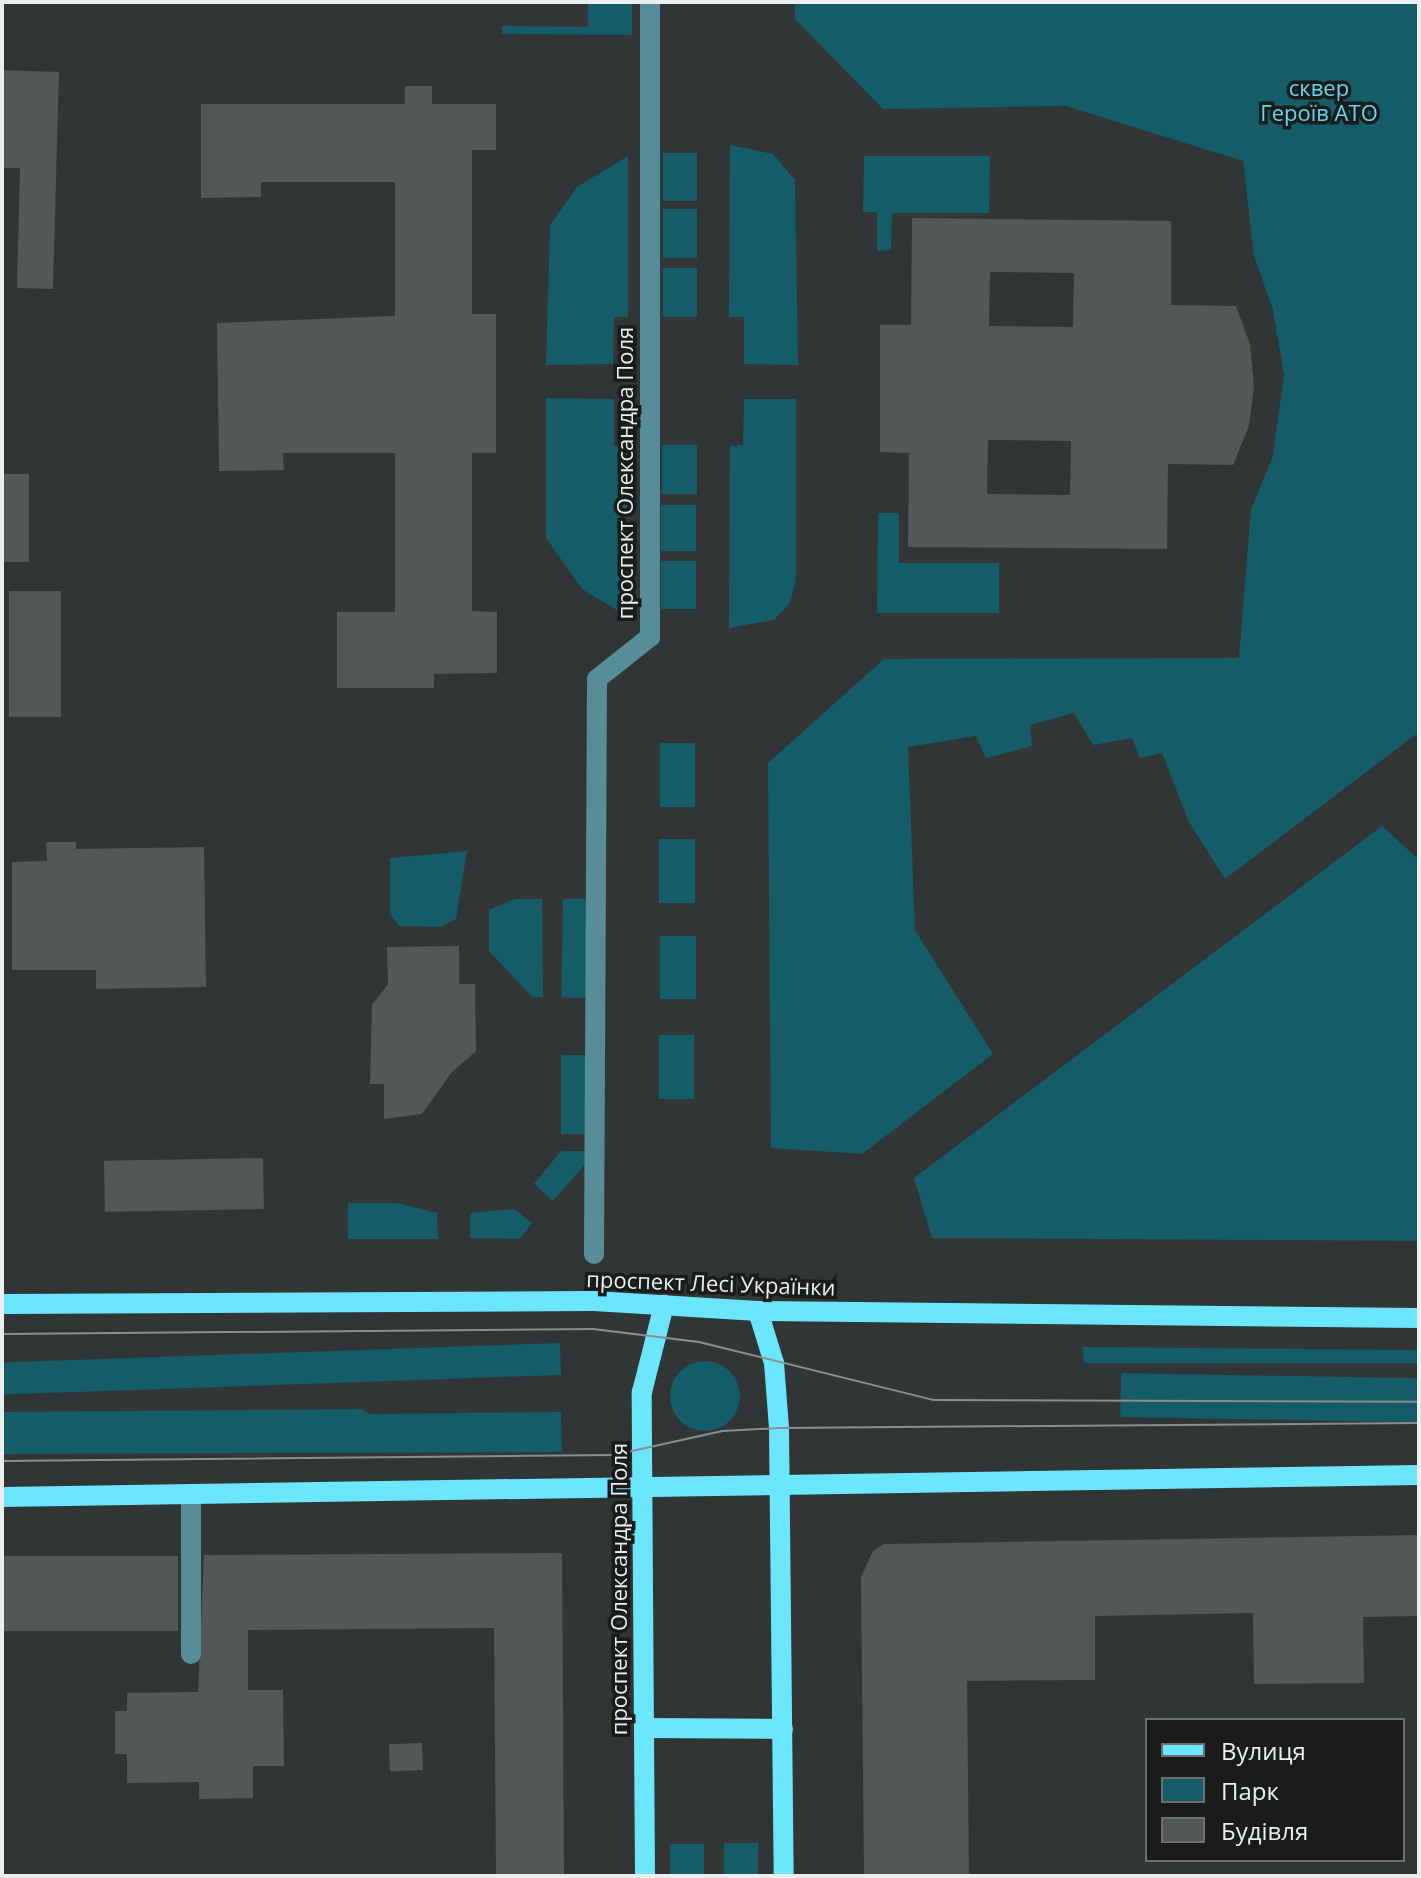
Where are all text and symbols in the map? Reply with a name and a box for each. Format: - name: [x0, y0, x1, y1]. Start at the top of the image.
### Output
- park label: сквер Героїв АТО: [1260, 74, 1378, 126]
- street label: проспект Олександра Поля: [612, 327, 638, 619]
- street label: проспект Лесі Українки: [586, 1265, 836, 1301]
- street label: проспект Олександра Поля: [606, 1443, 632, 1735]
- legend: [1145, 1718, 1405, 1862]
- text: Вулиця: [1221, 1734, 1306, 1767]
- text: Парк: [1221, 1774, 1279, 1807]
- text: Будівля: [1221, 1814, 1308, 1847]

